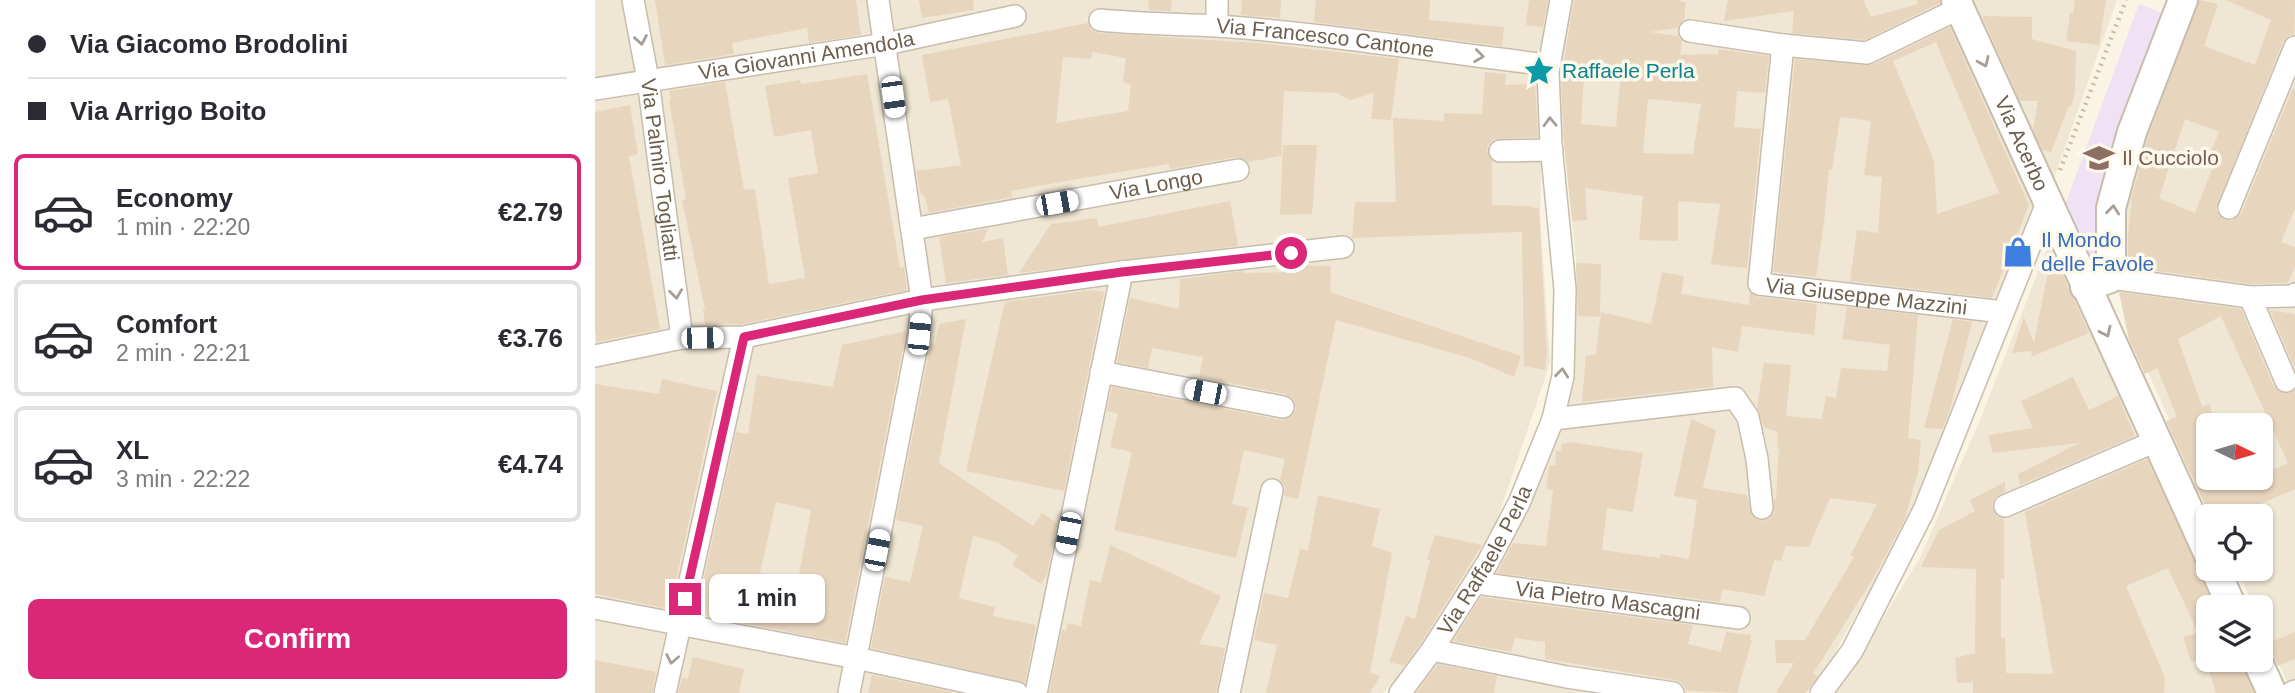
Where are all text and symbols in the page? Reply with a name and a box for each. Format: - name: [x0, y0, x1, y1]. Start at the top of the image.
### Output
- street label: Via Francesco Cantone: [1215, 14, 1436, 61]
- street label: Via Giovanni Amendola: [697, 26, 917, 84]
- text: Via Giacomo Brodolini: [70, 29, 348, 59]
- one-way arrow: [632, 34, 647, 46]
- one-way arrow: [1474, 49, 1485, 64]
- place icon: Raffaele Perla: [1522, 54, 1556, 88]
- one-way arrow: [1976, 55, 1990, 67]
- place label: Raffaele Perla: [1562, 59, 1695, 82]
- car: [880, 75, 907, 119]
- street label: Via Palmiro Togliatti: [637, 77, 684, 262]
- street label: Via Acerbo: [1991, 93, 2053, 194]
- text: Via Arrigo Boito: [70, 96, 266, 126]
- one-way arrow: [1543, 116, 1558, 127]
- school or university icon: Il Cucciolo: [2082, 141, 2116, 175]
- place label: Il Cucciolo: [2122, 146, 2219, 169]
- street label: Via Longo: [1108, 165, 1204, 204]
- icon: car: [32, 181, 95, 244]
- text: Economy: [116, 183, 233, 213]
- car: [1035, 189, 1080, 217]
- text: €2.79: [498, 197, 563, 227]
- one-way arrow: [2105, 204, 2120, 216]
- text: 1 min · 22:20: [116, 214, 250, 240]
- place label: Il Mondo delle Favole: [2041, 228, 2154, 275]
- shop icon: Il Mondo delle Favole: [2001, 235, 2035, 269]
- route start: [1275, 237, 1307, 269]
- street label: Via Giuseppe Mazzini: [1764, 273, 1969, 319]
- one-way arrow: [668, 288, 683, 300]
- icon: car: [32, 307, 95, 370]
- text: Comfort: [116, 309, 217, 339]
- car: [907, 312, 932, 356]
- text: €3.76: [498, 323, 563, 353]
- one-way arrow: [2098, 325, 2112, 337]
- car: [681, 327, 724, 349]
- text: 2 min · 22:21: [116, 340, 250, 366]
- one-way arrow: [1554, 367, 1569, 379]
- car: [1183, 378, 1228, 406]
- north arrow: [2196, 413, 2273, 490]
- map controls: [2196, 413, 2273, 672]
- icon: car: [32, 433, 95, 496]
- text: XL: [116, 435, 149, 465]
- text: €4.74: [498, 449, 563, 479]
- text: 3 min · 22:22: [116, 466, 250, 492]
- street label: Via Raffaele Perla: [1433, 482, 1536, 639]
- button: locate: [2196, 504, 2273, 581]
- car: [1054, 510, 1083, 556]
- car: [863, 527, 892, 573]
- callout: 1 min: [709, 574, 825, 624]
- street label: Via Pietro Mascagni: [1514, 576, 1702, 624]
- route end: [669, 583, 701, 615]
- text: 1 min: [737, 585, 797, 611]
- button: layers: [2196, 595, 2273, 672]
- button: Confirm: [28, 599, 567, 679]
- one-way arrow: [665, 653, 680, 665]

